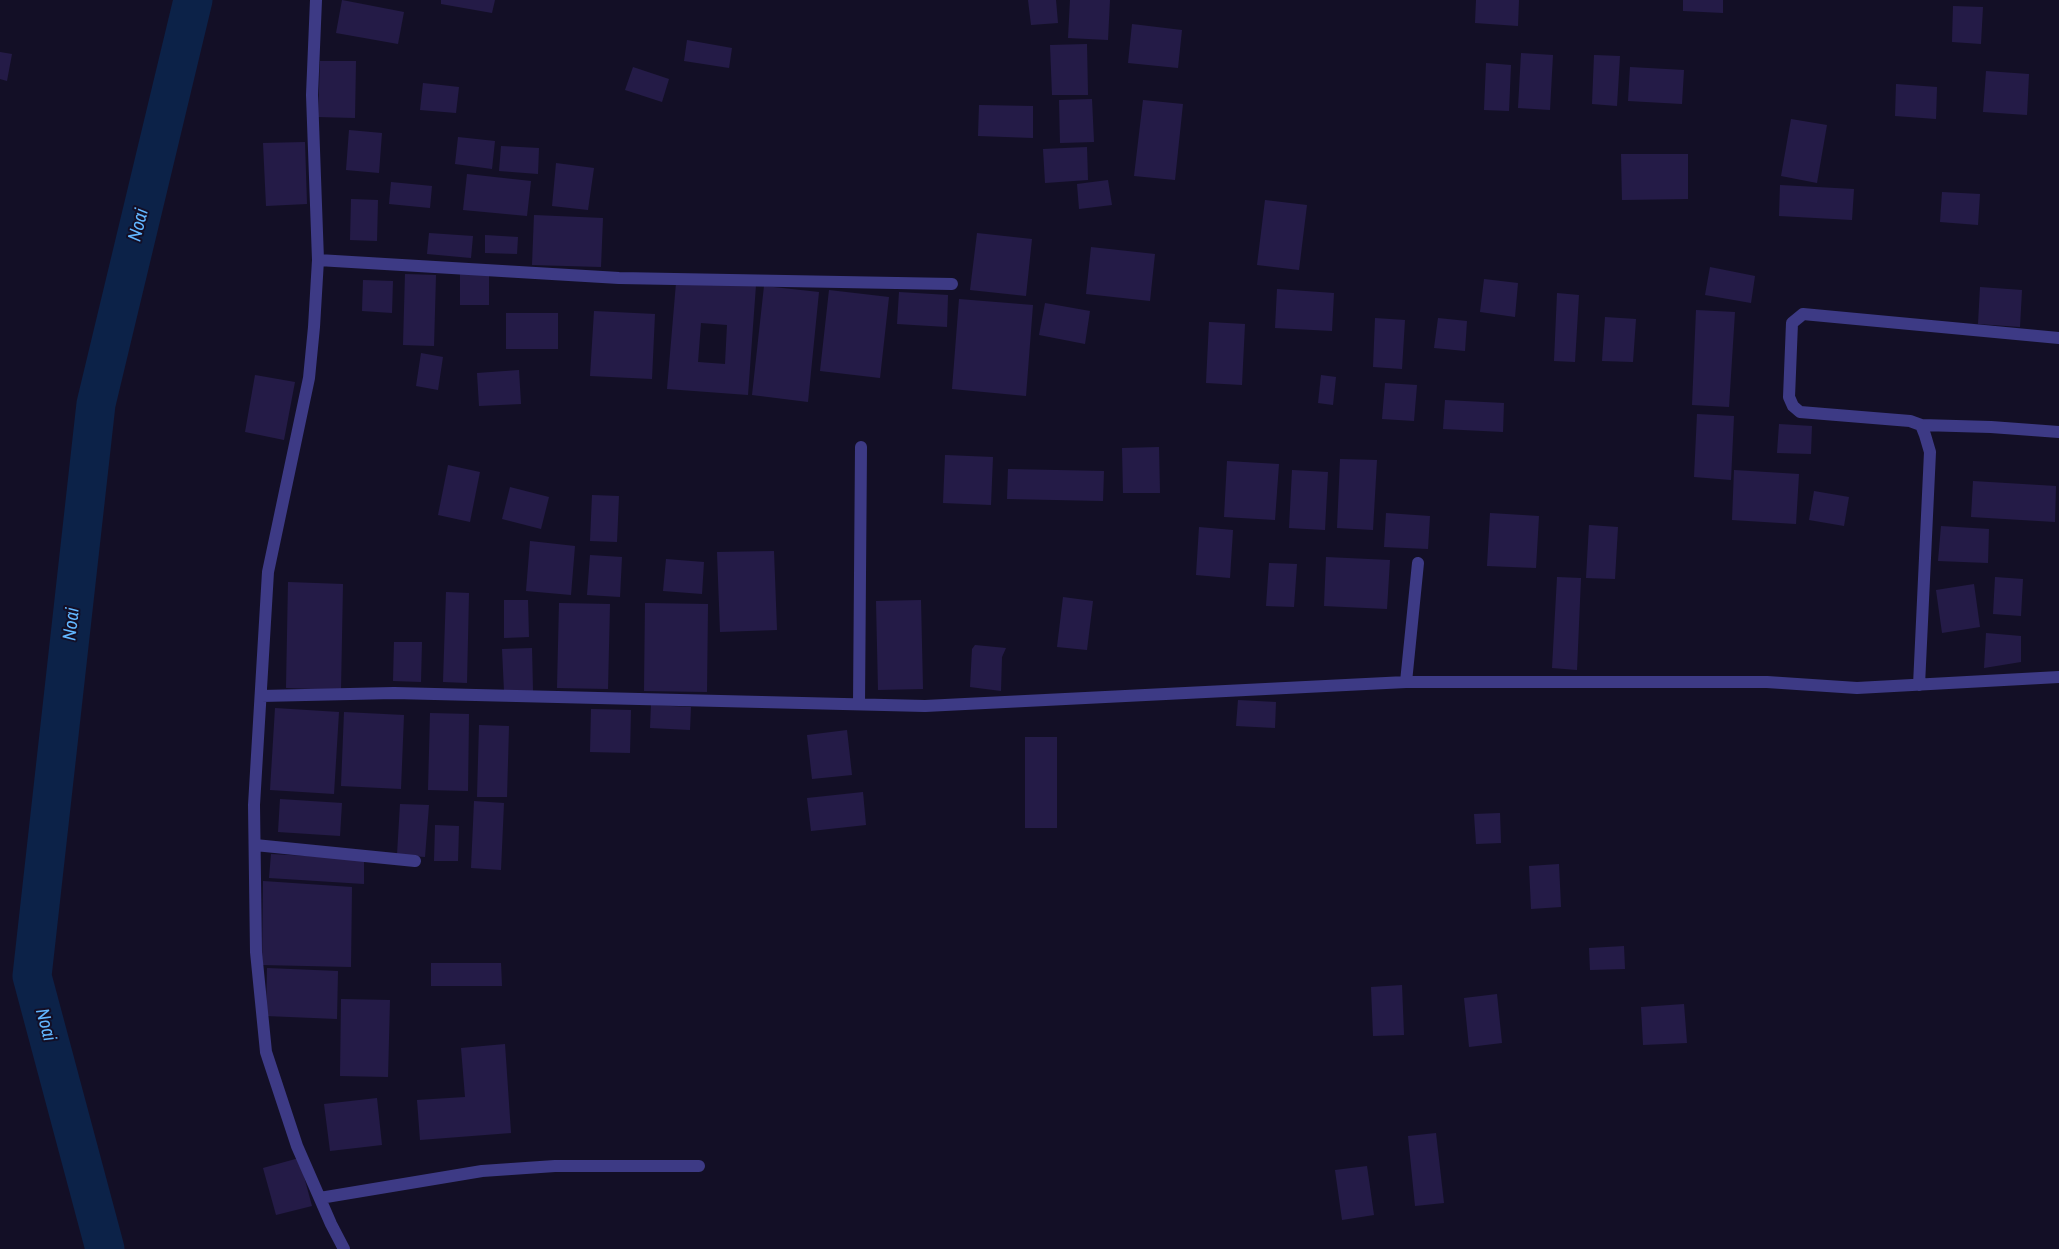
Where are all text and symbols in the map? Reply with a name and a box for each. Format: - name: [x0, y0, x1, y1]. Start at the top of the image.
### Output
- water label: Noai: [124, 206, 154, 244]
- water label: Noai: [59, 606, 85, 642]
- water label: Noai: [30, 1006, 60, 1044]

